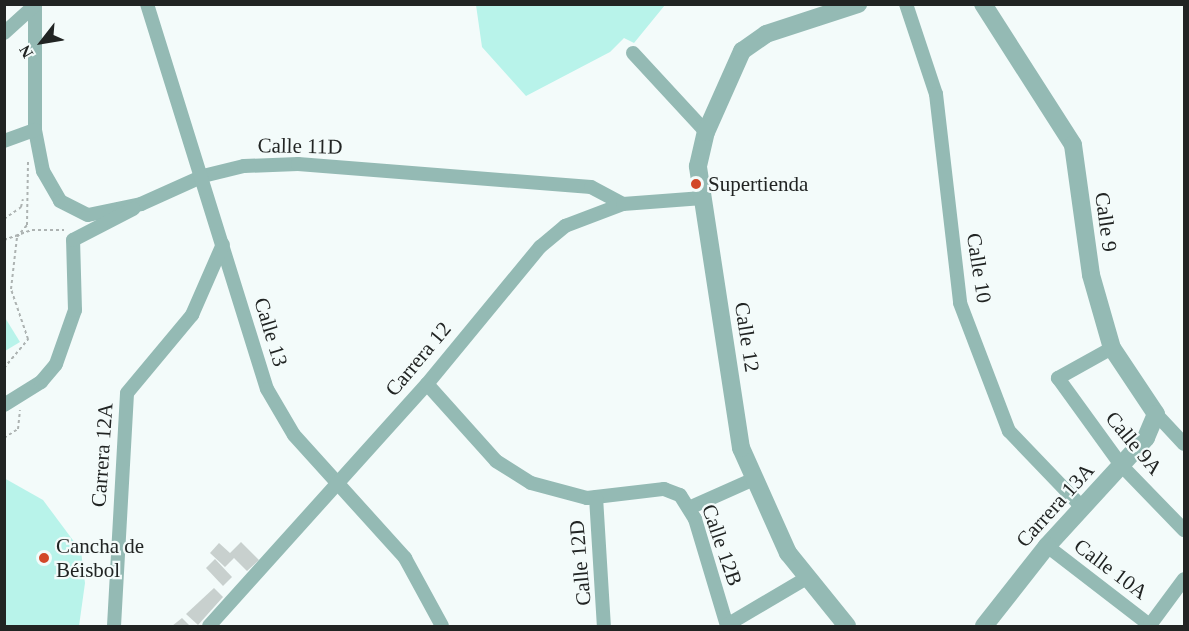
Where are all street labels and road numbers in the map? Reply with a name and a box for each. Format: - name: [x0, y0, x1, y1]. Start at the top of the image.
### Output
- street label: Calle 11D: [257, 133, 343, 159]
- street label: Calle 9: [1089, 191, 1123, 253]
- street label: Calle 10: [961, 231, 997, 305]
- street label: Calle 13: [249, 295, 293, 369]
- street label: Calle 12: [729, 300, 765, 374]
- street label: Carrera 12: [380, 317, 456, 401]
- street label: Carrera 12A: [86, 402, 118, 508]
- street label: Calle 9A: [1100, 406, 1168, 480]
- street label: Carrera 13A: [1011, 458, 1099, 552]
- street label: Calle 12B: [696, 501, 748, 589]
- street label: Calle 12D: [564, 519, 596, 607]
- street label: Calle 10A: [1069, 533, 1153, 605]

